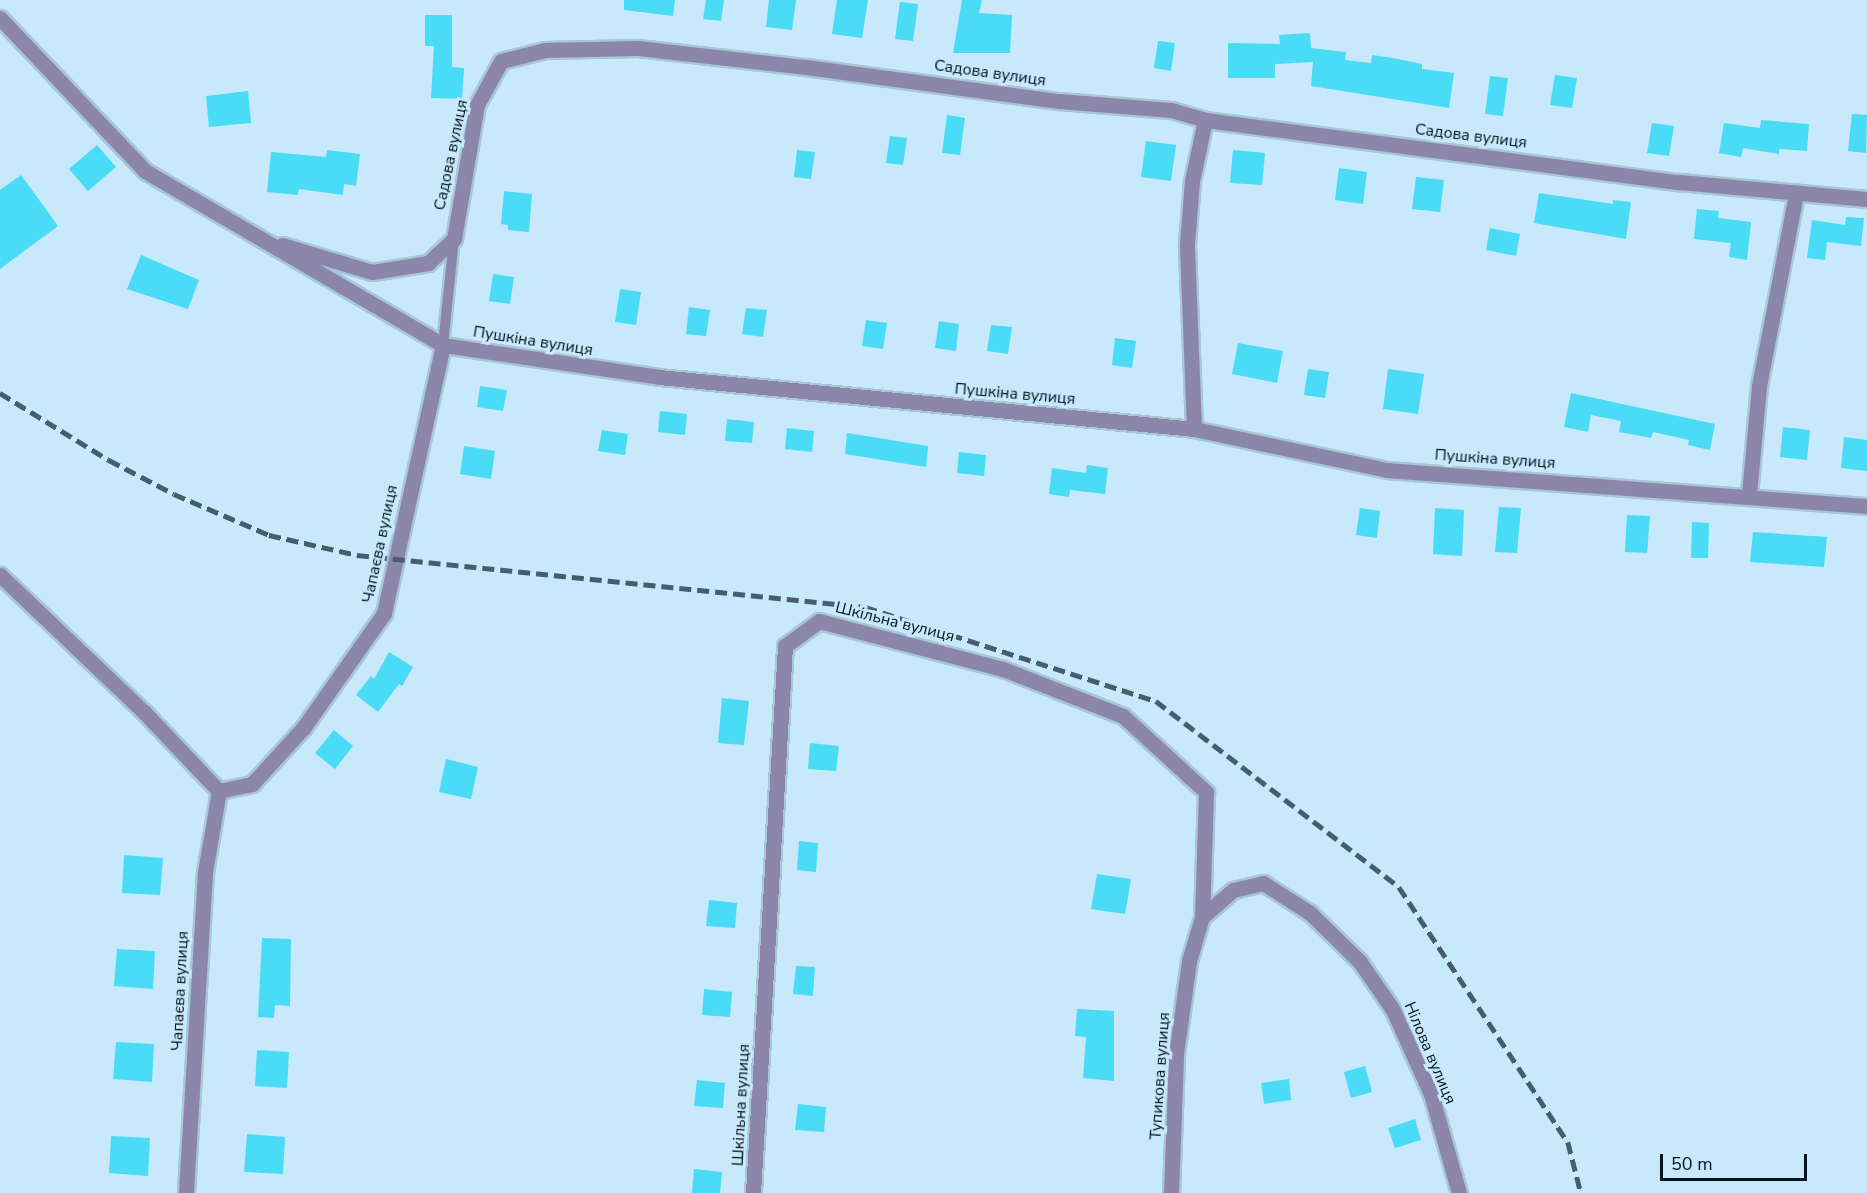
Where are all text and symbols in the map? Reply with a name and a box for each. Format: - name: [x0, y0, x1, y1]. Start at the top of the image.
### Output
- street label: Садова вулиця: [933, 56, 1047, 90]
- street label: Садова вулиця: [430, 98, 472, 212]
- street label: Садова вулиця: [1414, 120, 1528, 152]
- street label: Пушкіна вулиця: [472, 322, 594, 360]
- street label: Пушкіна вулиця: [954, 379, 1076, 409]
- street label: Пушкіна вулиця: [1434, 445, 1556, 473]
- street label: Чапаєва вулиця: [358, 483, 402, 605]
- street label: Шкільна вулиця: [833, 598, 957, 646]
- street label: Чапаєва вулиця: [167, 931, 193, 1051]
- street label: Нілова вулиця: [1400, 999, 1460, 1107]
- street label: Тупикова вулиця: [1146, 1012, 1174, 1140]
- street label: Шкільна вулиця: [728, 1043, 754, 1167]
- scale bar: [1663, 1142, 1810, 1180]
- text: 50 m: [1671, 1152, 1713, 1176]

